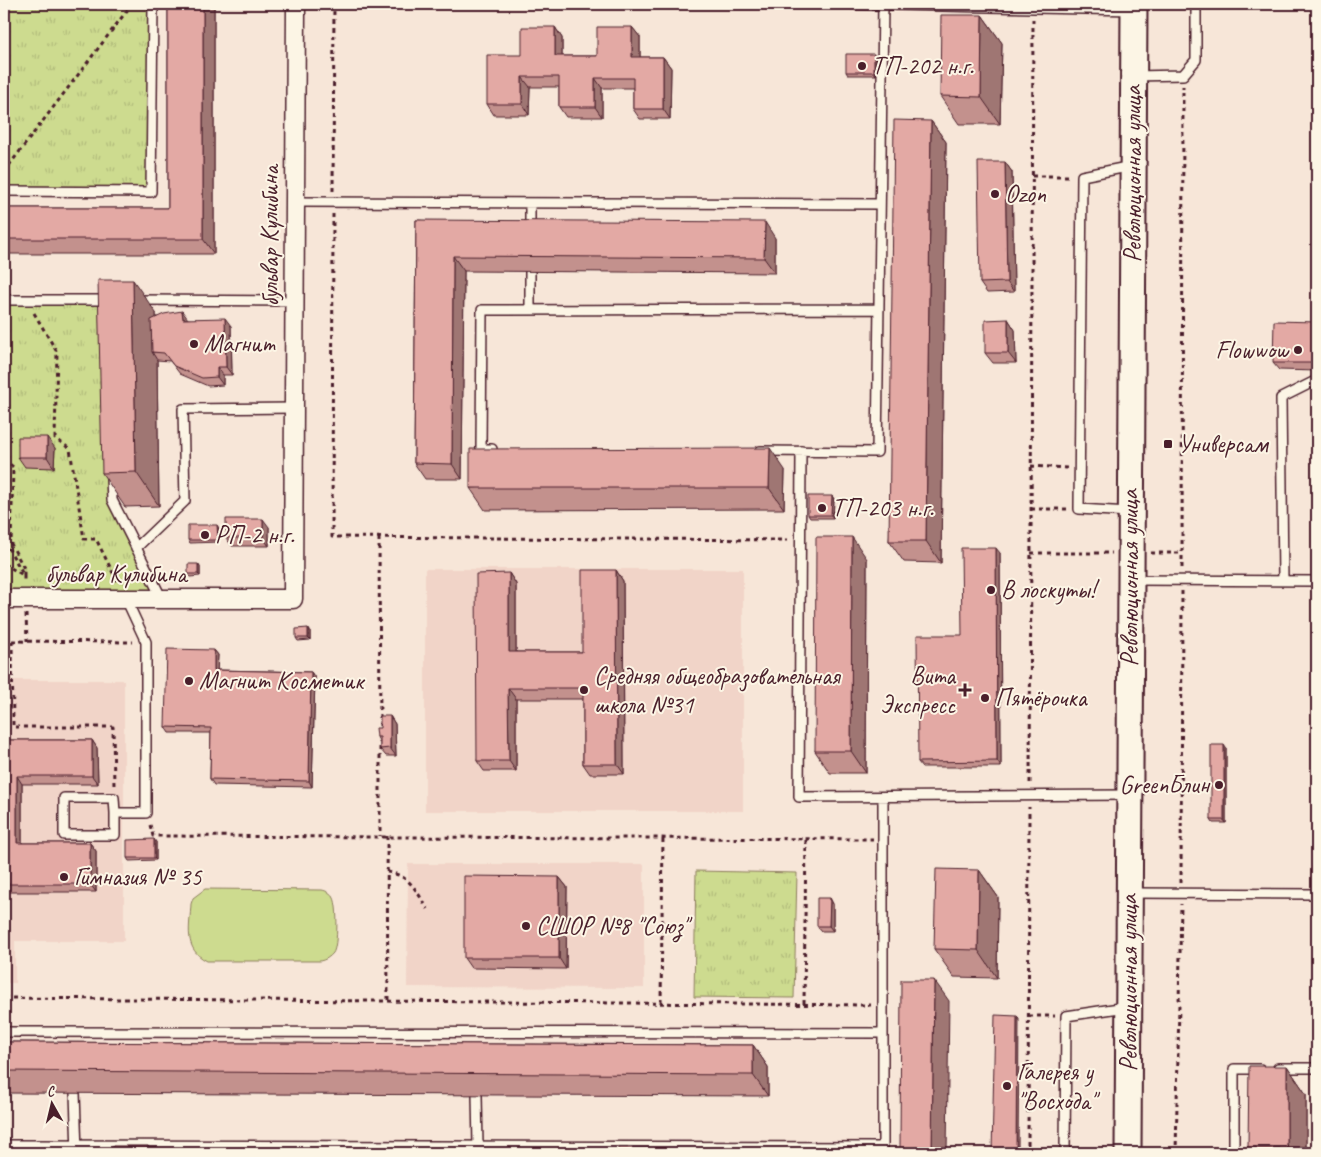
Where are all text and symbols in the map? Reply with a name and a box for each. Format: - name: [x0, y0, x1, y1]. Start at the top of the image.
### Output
- place label: ТП-202 н.г.: [872, 50, 974, 82]
- marker: ТП-202 н.г.: [856, 60, 868, 72]
- street label: Революционная улица: [1117, 83, 1149, 262]
- street label: бульвар Кулибина: [254, 163, 286, 307]
- place label: Ozon: [1005, 178, 1047, 210]
- marker: Ozon: [989, 188, 1001, 200]
- place label: Магнит: [204, 328, 276, 360]
- place label: Flowwow: [1215, 334, 1290, 366]
- marker: Магнит: [188, 338, 200, 350]
- marker: Flowwow: [1292, 344, 1304, 356]
- place label: Универсам: [1178, 428, 1270, 460]
- marker: Универсам: [1162, 438, 1174, 450]
- street label: Революционная улица: [1114, 487, 1146, 666]
- place label: ТП-203 н.г.: [832, 492, 934, 524]
- marker: ТП-203 н.г.: [816, 502, 828, 514]
- place label: РП-2 н.г.: [215, 519, 295, 551]
- marker: РП-2 н.г.: [199, 529, 211, 541]
- street label: бульвар Кулибина: [45, 558, 189, 590]
- place label: В лоскуты!: [1001, 574, 1100, 606]
- marker: В лоскуты!: [985, 584, 997, 596]
- place label: Средняя общеобразовательная школа №31: [594, 660, 842, 721]
- place label: Вита Экспресс: [880, 660, 957, 721]
- place label: Магнит Косметик: [199, 665, 366, 697]
- marker: Магнит Косметик: [183, 675, 195, 687]
- place label: Пятёрочка: [995, 682, 1089, 714]
- marker: Средняя общеобразовательная школа №31: [578, 684, 590, 696]
- marker: Вита Экспресс: [959, 684, 971, 696]
- marker: Пятёрочка: [979, 692, 991, 704]
- place label: GreenБлин: [1119, 769, 1211, 801]
- marker: GreenБлин: [1213, 779, 1225, 791]
- place label: Гимназия № 35: [74, 861, 203, 893]
- marker: Гимназия № 35: [58, 871, 70, 883]
- street label: Революционная улица: [1113, 892, 1145, 1071]
- place label: СШОР №8 "Союз": [536, 910, 693, 943]
- marker: СШОР №8 "Союз": [520, 920, 532, 932]
- place label: Галерея у "Восхода": [1017, 1056, 1101, 1117]
- north arrow: [28, 1080, 78, 1130]
- marker: Галерея у "Восхода": [1001, 1080, 1013, 1092]
- text: С: [46, 1082, 57, 1101]

